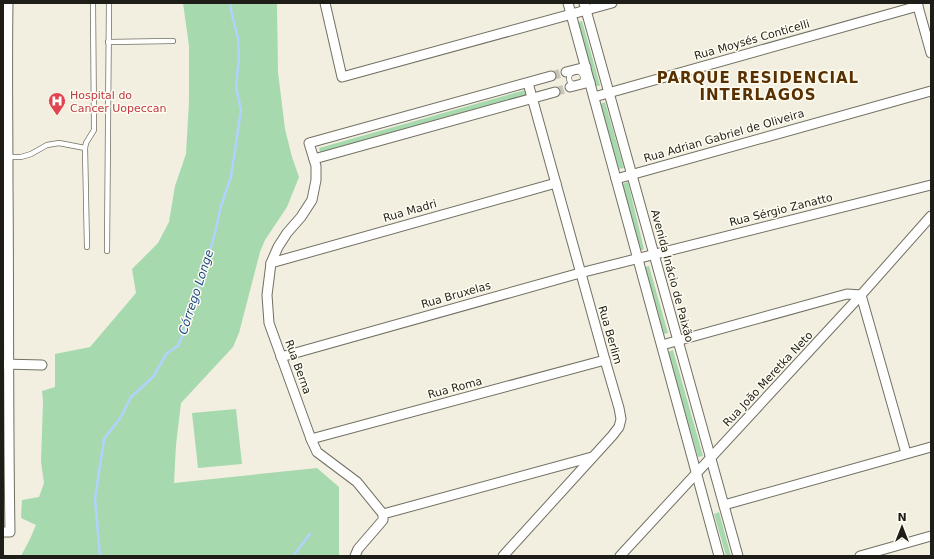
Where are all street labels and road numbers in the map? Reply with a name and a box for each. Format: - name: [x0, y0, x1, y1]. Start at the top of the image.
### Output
- street label: Rua Moysés Conticelli: [693, 17, 811, 63]
- street label: Rua Adrian Gabriel de Oliveira: [642, 107, 806, 165]
- street label: Rua Sérgio Zanatto: [728, 191, 834, 229]
- street label: Rua Madri: [382, 197, 438, 225]
- street label: Avenida Inácio de Paixão: [648, 208, 696, 344]
- street label: Rua Bruxelas: [420, 279, 493, 311]
- street label: Rua Berlim: [595, 304, 625, 366]
- street label: Rua João Meretka Neto: [720, 329, 816, 429]
- street label: Rua Berna: [282, 338, 314, 396]
- street label: Rua Roma: [426, 375, 484, 401]

